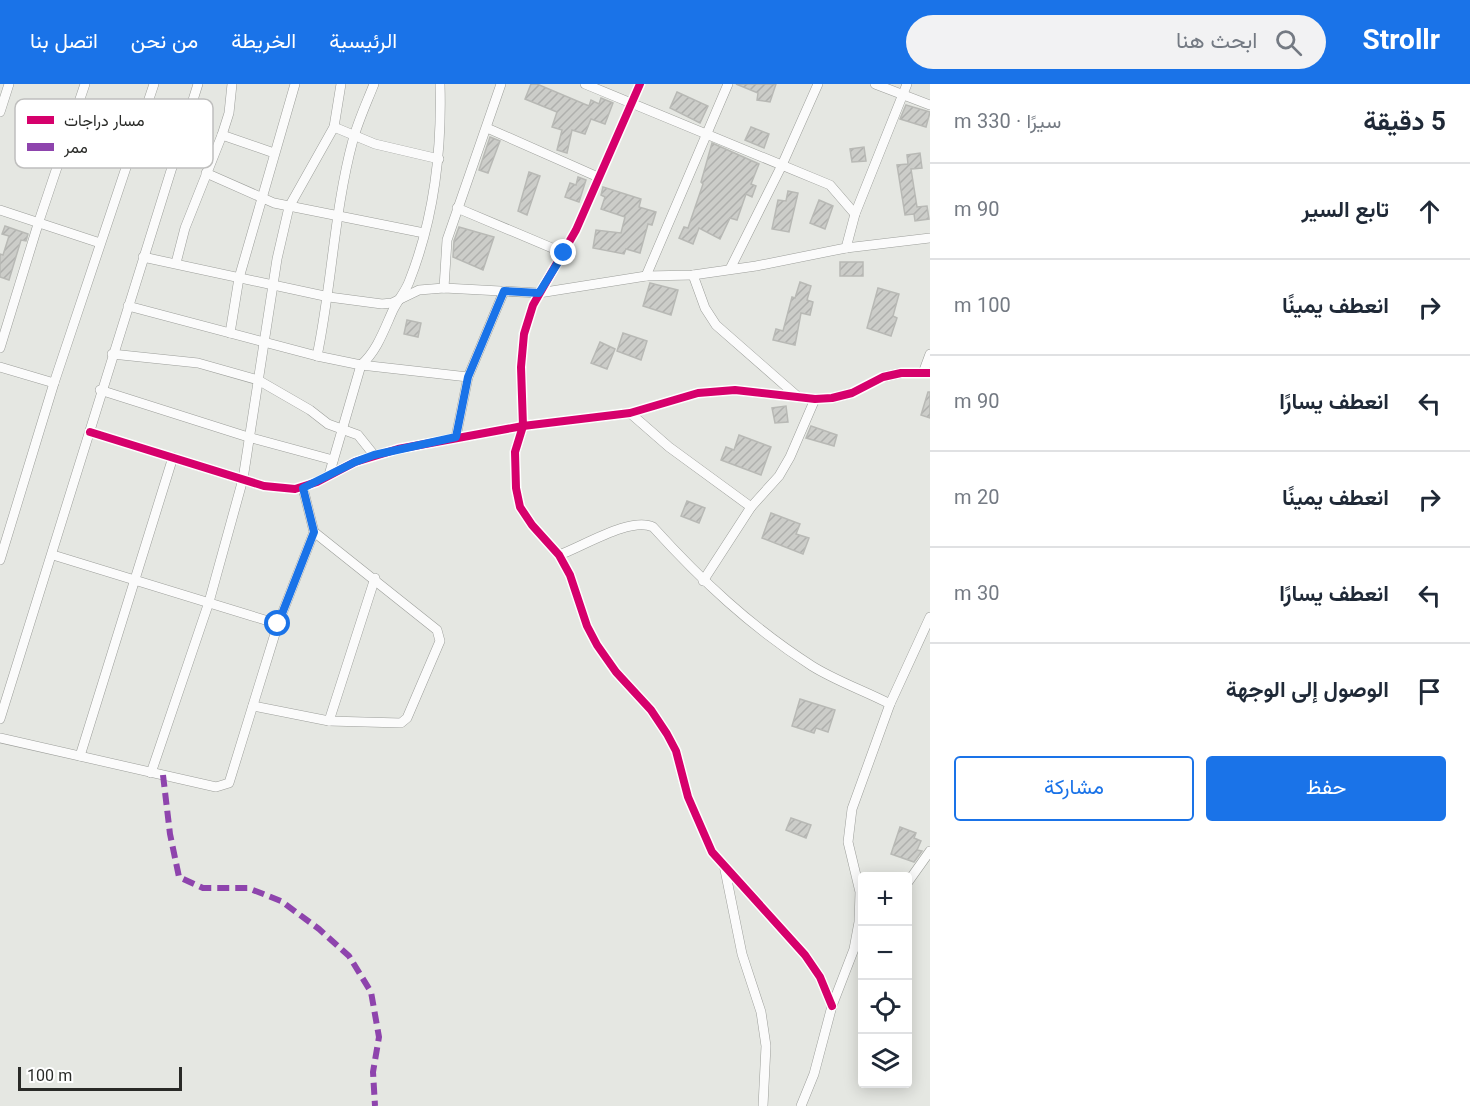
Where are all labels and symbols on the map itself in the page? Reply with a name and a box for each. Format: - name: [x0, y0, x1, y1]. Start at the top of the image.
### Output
- legend: [15, 99, 213, 168]
- text: مسار دراجات: [64, 110, 145, 135]
- text: ممر: [63, 137, 88, 162]
- route end: [550, 239, 576, 265]
- route start: [264, 610, 290, 636]
- scale bar: [18, 1064, 182, 1092]

